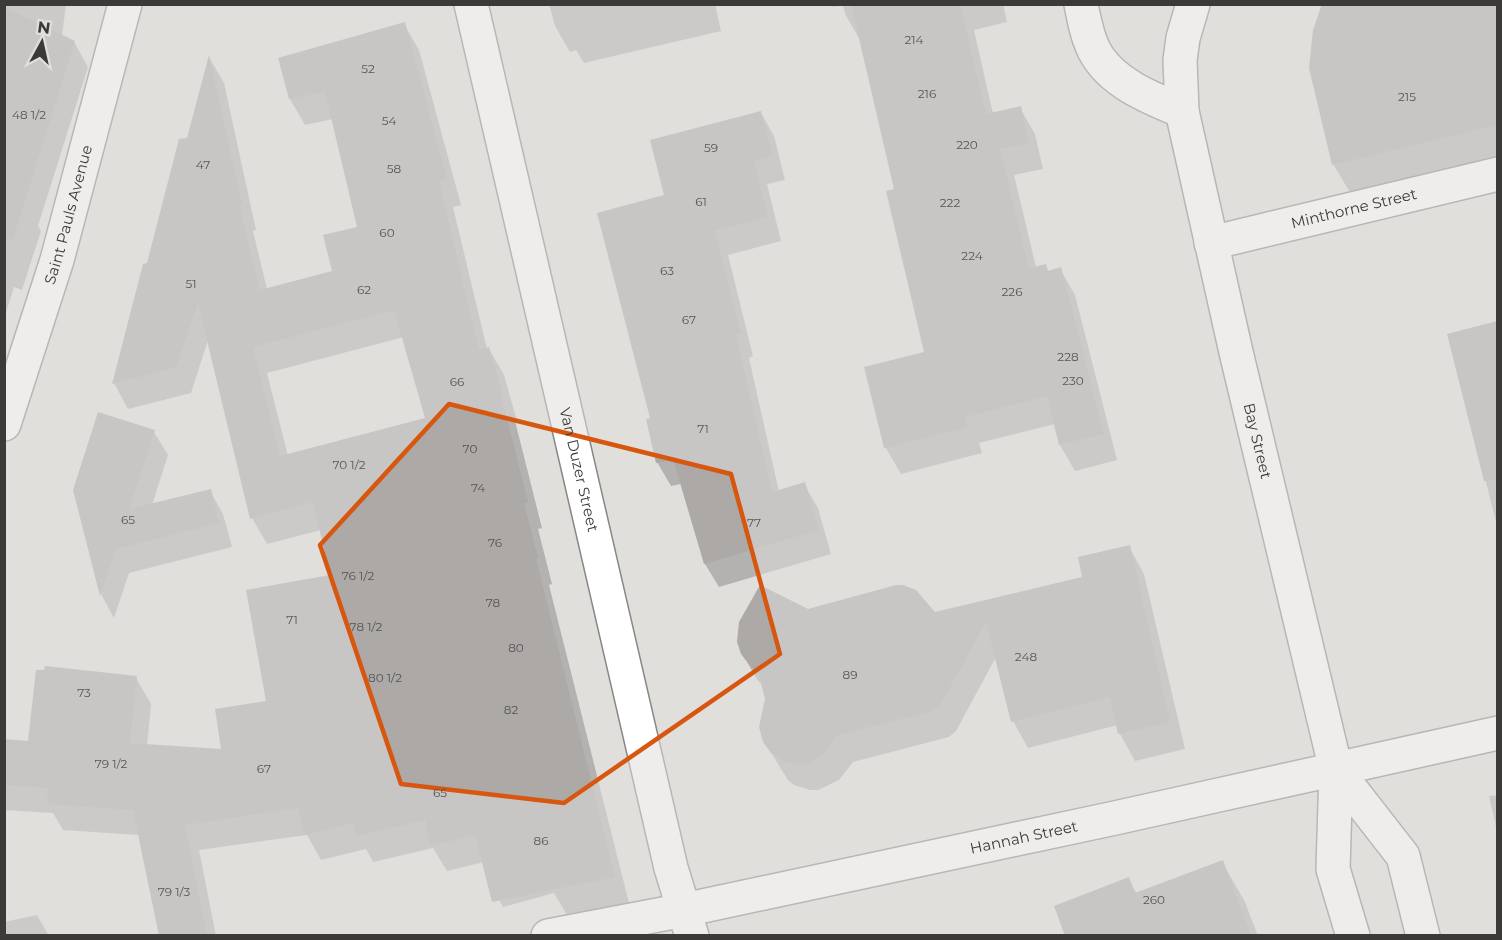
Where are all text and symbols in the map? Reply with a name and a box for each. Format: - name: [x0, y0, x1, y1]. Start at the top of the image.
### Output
- north arrow: [12, 12, 72, 72]
- text: N: [36, 17, 52, 38]
- house number: 214: [904, 32, 924, 47]
- house number: 52: [361, 61, 375, 76]
- house number: 216: [918, 86, 936, 101]
- house number: 215: [1398, 89, 1416, 104]
- house number: 48 1/2: [12, 107, 46, 122]
- house number: 54: [382, 113, 396, 128]
- house number: 220: [956, 137, 978, 152]
- house number: 59: [704, 140, 718, 155]
- street label: Saint Pauls Avenue: [40, 143, 96, 287]
- house number: 47: [196, 157, 210, 172]
- house number: 58: [387, 161, 402, 176]
- street label: Minthorne Street: [1289, 184, 1419, 232]
- house number: 61: [695, 194, 707, 209]
- house number: 222: [940, 195, 960, 210]
- house number: 60: [379, 225, 395, 240]
- house number: 224: [961, 248, 983, 263]
- house number: 63: [660, 263, 674, 278]
- house number: 51: [185, 276, 197, 291]
- house number: 62: [357, 282, 371, 297]
- house number: 226: [1002, 284, 1022, 299]
- house number: 67: [682, 312, 696, 327]
- house number: 228: [1057, 349, 1079, 364]
- house number: 230: [1062, 373, 1084, 388]
- house number: 66: [450, 374, 464, 389]
- street label: Bay Street: [1240, 401, 1276, 481]
- street label: Van Duzer Street: [556, 406, 603, 534]
- house number: 71: [697, 421, 709, 436]
- house number: 70: [463, 441, 477, 456]
- house number: 70 1/2: [332, 457, 366, 472]
- house number: 74: [471, 480, 485, 495]
- house number: 65: [121, 512, 135, 527]
- house number: 77: [747, 515, 761, 530]
- house number: 76: [488, 535, 502, 550]
- house number: 76 1/2: [342, 568, 374, 583]
- house number: 78: [486, 595, 501, 610]
- house number: 71: [286, 612, 298, 627]
- house number: 78 1/2: [350, 619, 383, 634]
- house number: 80: [508, 640, 524, 655]
- house number: 248: [1015, 649, 1037, 664]
- house number: 89: [843, 667, 857, 682]
- house number: 80 1/2: [368, 670, 402, 685]
- house number: 73: [77, 685, 91, 700]
- house number: 82: [504, 702, 518, 717]
- house number: 79 1/2: [95, 756, 128, 771]
- house number: 67: [257, 761, 271, 776]
- house number: 65: [433, 785, 447, 800]
- street label: Hannah Street: [968, 816, 1079, 858]
- house number: 86: [534, 833, 548, 848]
- house number: 79 1/3: [158, 884, 191, 899]
- house number: 260: [1143, 892, 1165, 907]

